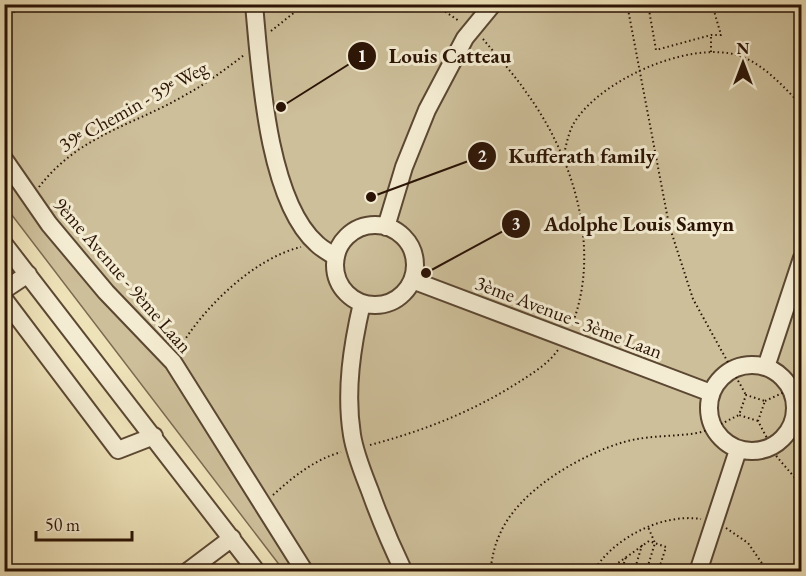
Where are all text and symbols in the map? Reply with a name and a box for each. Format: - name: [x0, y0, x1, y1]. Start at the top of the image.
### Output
- north arrow: [713, 33, 773, 93]
- callout: Louis Catteau: [347, 36, 523, 75]
- text: N: [737, 38, 750, 59]
- text: Louis Catteau: [389, 42, 512, 69]
- text: 1: [357, 44, 367, 67]
- street label: 39ᵉ Chemin - 39ᵉ Weg: [54, 54, 212, 158]
- callout: Kufferath family: [467, 136, 668, 175]
- text: Kufferath family: [508, 142, 656, 169]
- text: 2: [477, 144, 487, 167]
- street label: 9ème Avenue - 9ème Laan: [48, 192, 198, 359]
- callout: Adolphe Louis Samyn: [501, 204, 746, 243]
- text: Adolphe Louis Samyn: [543, 210, 734, 237]
- text: 3: [511, 212, 521, 235]
- street label: 3ème Avenue - 3ème Laan: [472, 269, 667, 365]
- scale bar: [36, 504, 132, 542]
- text: 50 m: [45, 513, 80, 536]

